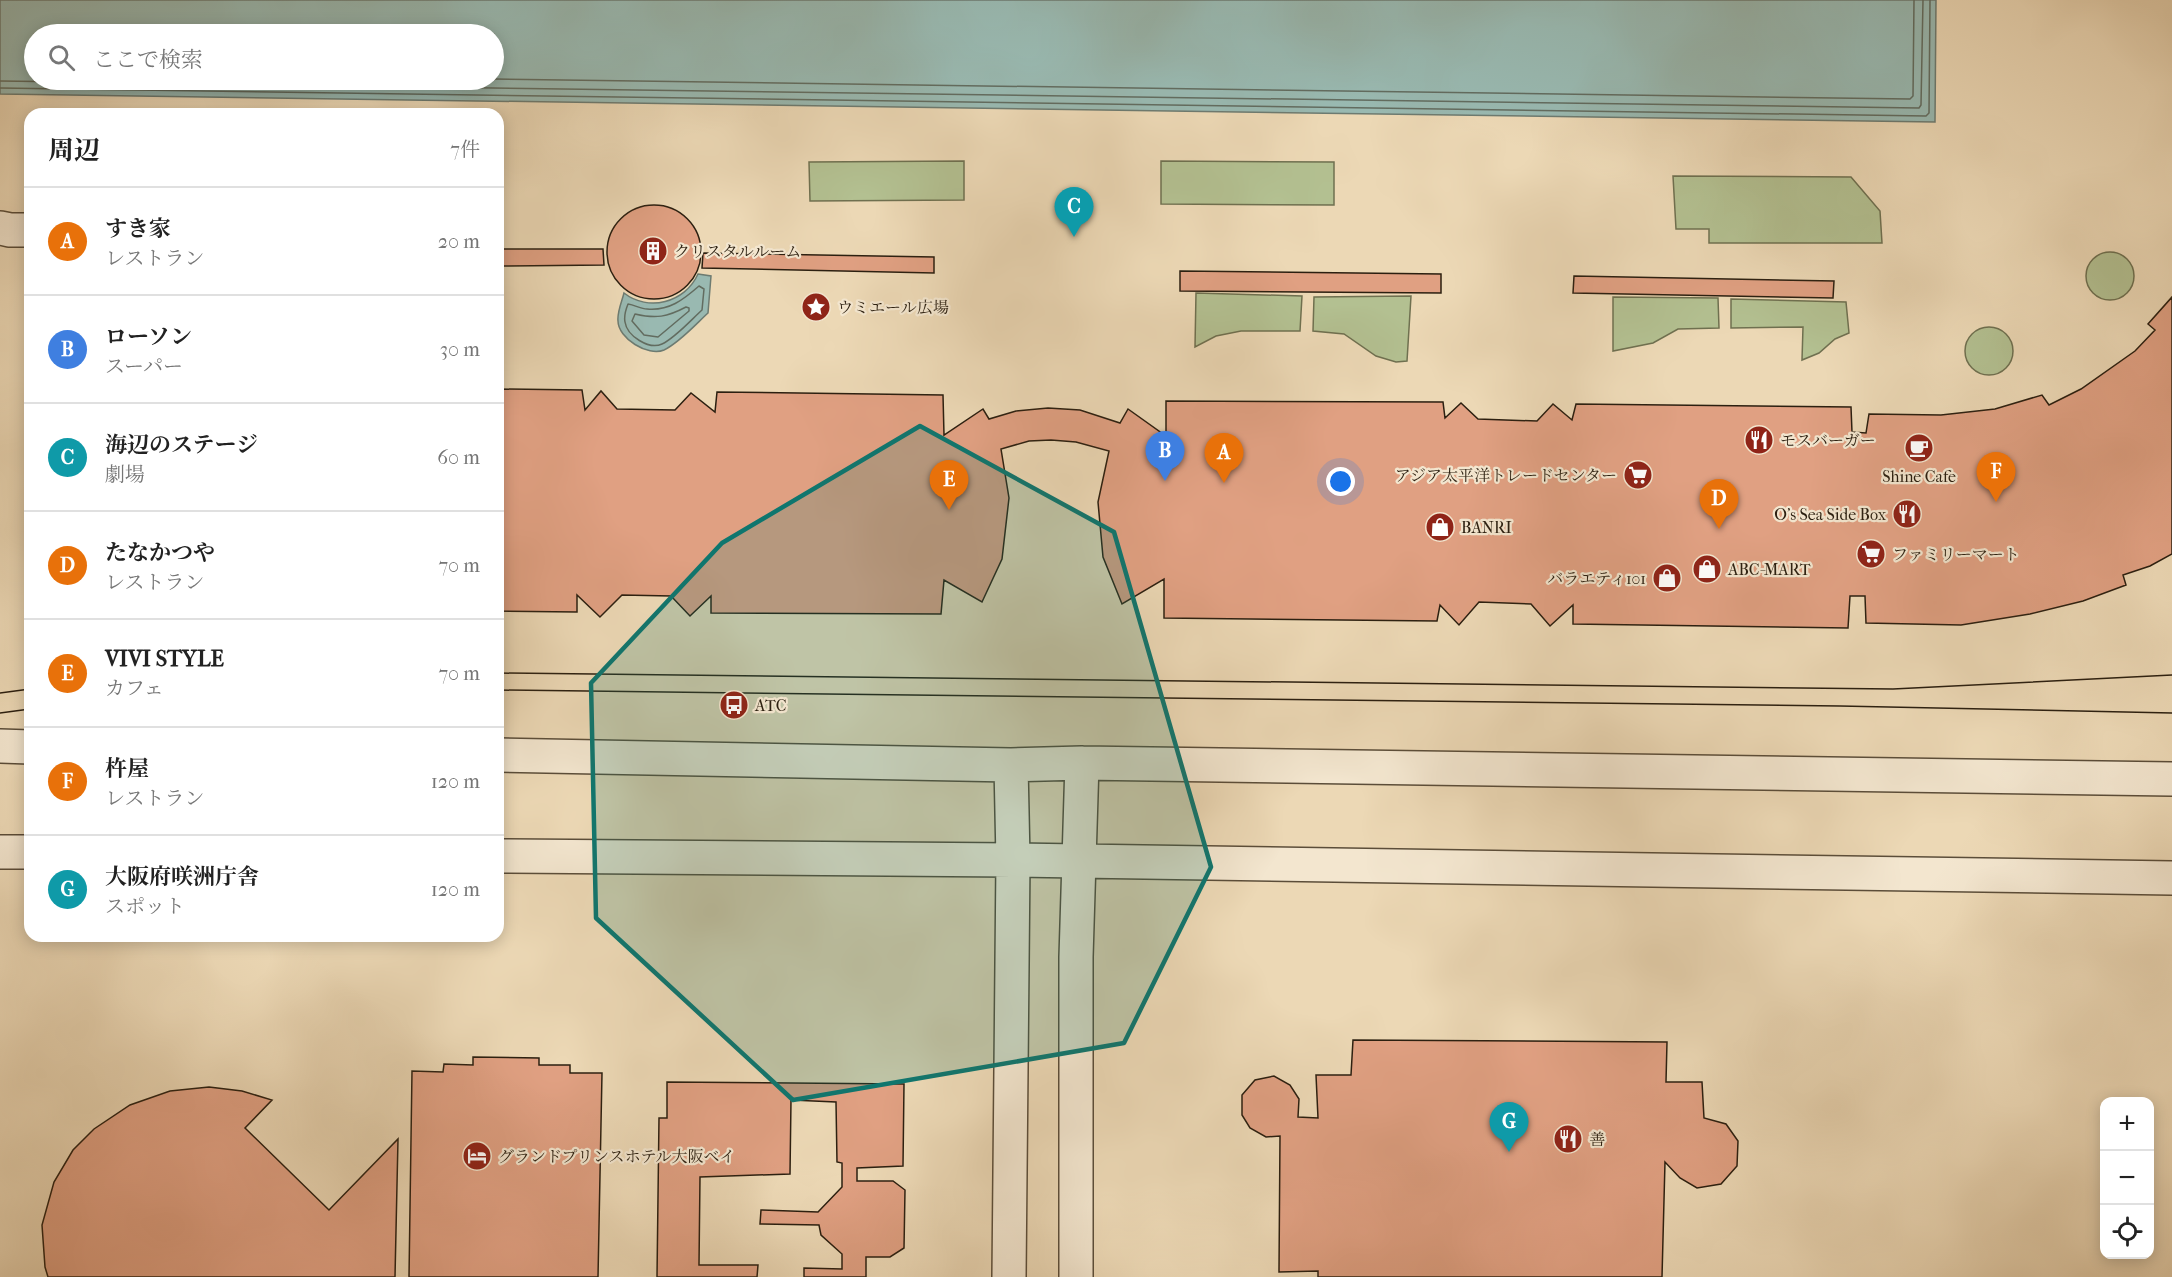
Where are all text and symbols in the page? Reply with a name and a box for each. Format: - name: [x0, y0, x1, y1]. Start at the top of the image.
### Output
- search box: [24, 24, 504, 90]
- icon: search: [45, 41, 78, 74]
- text: ここで検索: [93, 47, 203, 73]
- text: 周辺: [48, 135, 100, 166]
- text: 7件: [450, 138, 480, 161]
- pin: C: [1054, 188, 1094, 237]
- text: すき家: [105, 216, 171, 242]
- text: A: [61, 230, 74, 253]
- text: 20 m: [438, 230, 480, 253]
- building icon: クリスタルルーム: [637, 235, 669, 267]
- place label: クリスタルルーム: [674, 242, 801, 261]
- text: レストラン: [105, 247, 204, 270]
- place icon: ウミエール広場: [800, 291, 832, 323]
- place label: ウミエール広場: [837, 298, 949, 317]
- text: ローソン: [105, 324, 192, 350]
- text: B: [61, 338, 74, 361]
- text: 30 m: [440, 338, 480, 361]
- text: スーパー: [105, 355, 183, 378]
- restaurant icon: モスバーガー: [1743, 424, 1775, 456]
- place label: モスバーガー: [1780, 431, 1876, 450]
- text: 海辺のステージ: [105, 432, 258, 458]
- pin: B: [1146, 432, 1184, 481]
- cafe icon: Shine Cafe: [1903, 432, 1935, 464]
- pin: A: [1204, 434, 1244, 483]
- text: C: [61, 446, 74, 469]
- text: 60 m: [437, 446, 480, 469]
- pin: F: [1976, 452, 2016, 502]
- supermarket icon: アジア太平洋トレードセンター: [1622, 459, 1654, 491]
- pin: E: [930, 460, 968, 510]
- text: 劇場: [105, 463, 145, 486]
- place label: アジア太平洋トレードセンター: [1395, 466, 1617, 485]
- your location: [1326, 467, 1355, 496]
- place label: Shine Cafe: [1882, 467, 1956, 486]
- pin: D: [1700, 480, 1738, 529]
- restaurant icon: O's Sea Side Box: [1891, 498, 1923, 530]
- place label: O's Sea Side Box: [1774, 505, 1887, 524]
- shop icon: BANRI: [1424, 511, 1456, 543]
- place label: BANRI: [1461, 518, 1512, 537]
- supermarket icon: ファミリーマート: [1855, 538, 1887, 570]
- text: たなかつや: [105, 540, 215, 566]
- place label: ファミリーマート: [1892, 545, 2020, 564]
- shop icon: ABC-MART: [1691, 553, 1723, 585]
- text: D: [60, 554, 75, 577]
- text: 70 m: [438, 554, 480, 577]
- place label: ABC-MART: [1727, 560, 1811, 579]
- shop icon: バラエティ101: [1651, 562, 1683, 594]
- place label: バラエティ101: [1547, 569, 1646, 588]
- text: レストラン: [105, 571, 204, 594]
- text: VIVI STYLE: [105, 646, 224, 672]
- text: E: [61, 662, 74, 685]
- text: 70 m: [438, 662, 480, 685]
- text: カフェ: [105, 677, 164, 700]
- bus stop icon: ATC: [718, 689, 750, 721]
- place label: ATC: [754, 696, 787, 715]
- text: 杵屋: [105, 756, 149, 782]
- text: F: [62, 770, 73, 793]
- text: 120 m: [431, 770, 480, 793]
- text: レストラン: [105, 787, 204, 810]
- text: 大阪府咲洲庁舎: [105, 864, 259, 890]
- text: G: [60, 878, 75, 901]
- text: 120 m: [431, 878, 480, 901]
- text: スポット: [105, 895, 185, 918]
- map controls: [2100, 1097, 2154, 1259]
- button: +: [2100, 1097, 2154, 1151]
- pin: G: [1490, 1102, 1528, 1152]
- restaurant icon: 善: [1552, 1123, 1584, 1155]
- place label: 善: [1589, 1130, 1605, 1149]
- hotel icon: グランドプリンスホテル大阪ベイ: [461, 1140, 493, 1172]
- place label: グランドプリンスホテル大阪ベイ: [498, 1147, 736, 1166]
- button: −: [2100, 1151, 2154, 1205]
- button: locate: [2100, 1205, 2154, 1259]

